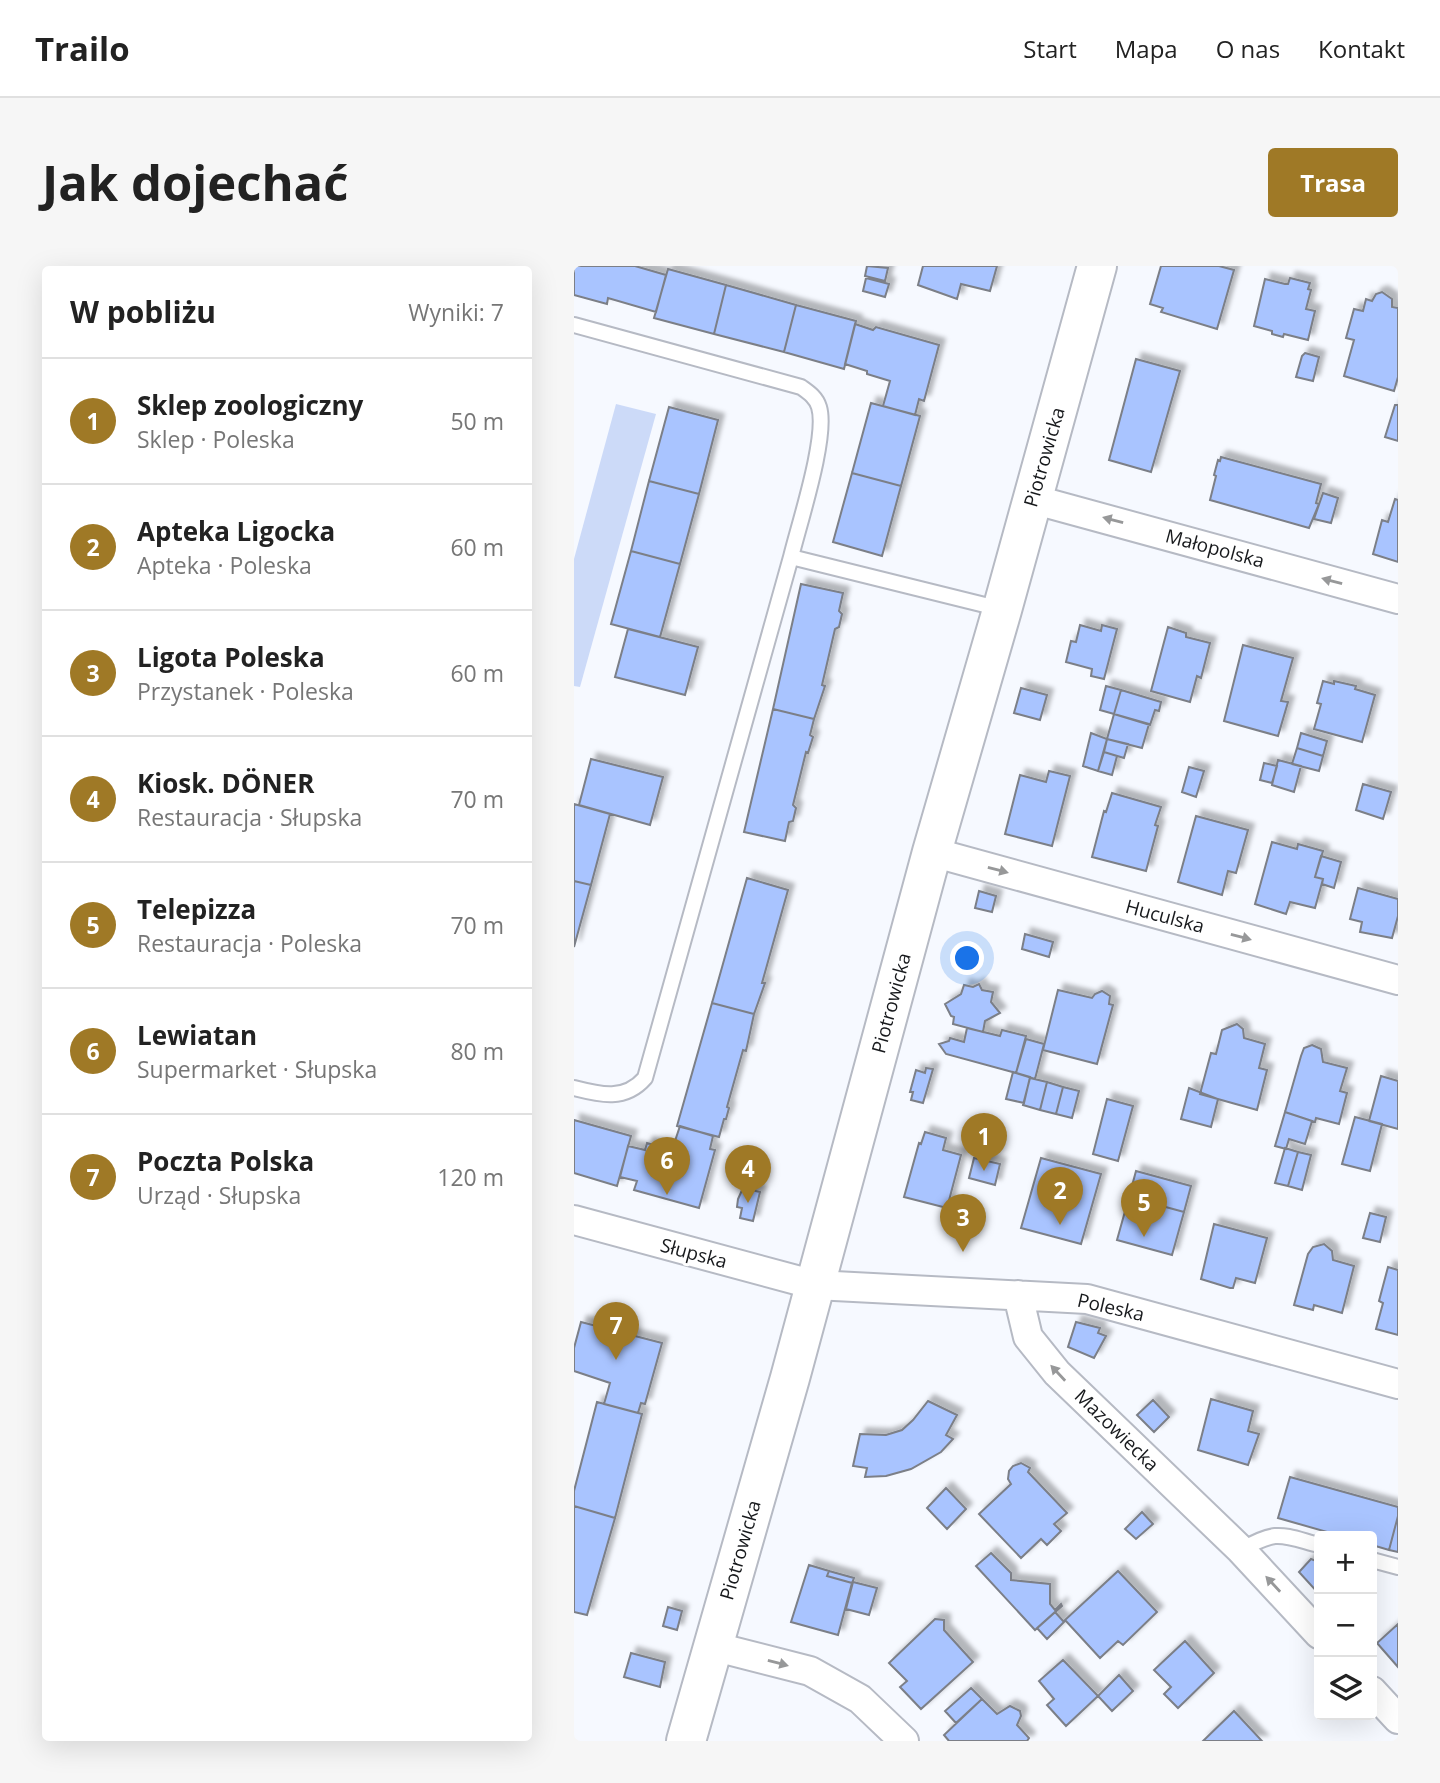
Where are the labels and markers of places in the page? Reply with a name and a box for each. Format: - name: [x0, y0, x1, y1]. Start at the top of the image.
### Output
- pin: 1: [961, 1113, 1007, 1171]
- pin: 6: [644, 1137, 690, 1195]
- pin: 4: [725, 1145, 771, 1203]
- pin: 2: [1037, 1167, 1083, 1225]
- pin: 5: [1121, 1179, 1167, 1237]
- pin: 3: [940, 1194, 986, 1252]
- pin: 7: [593, 1302, 639, 1360]

